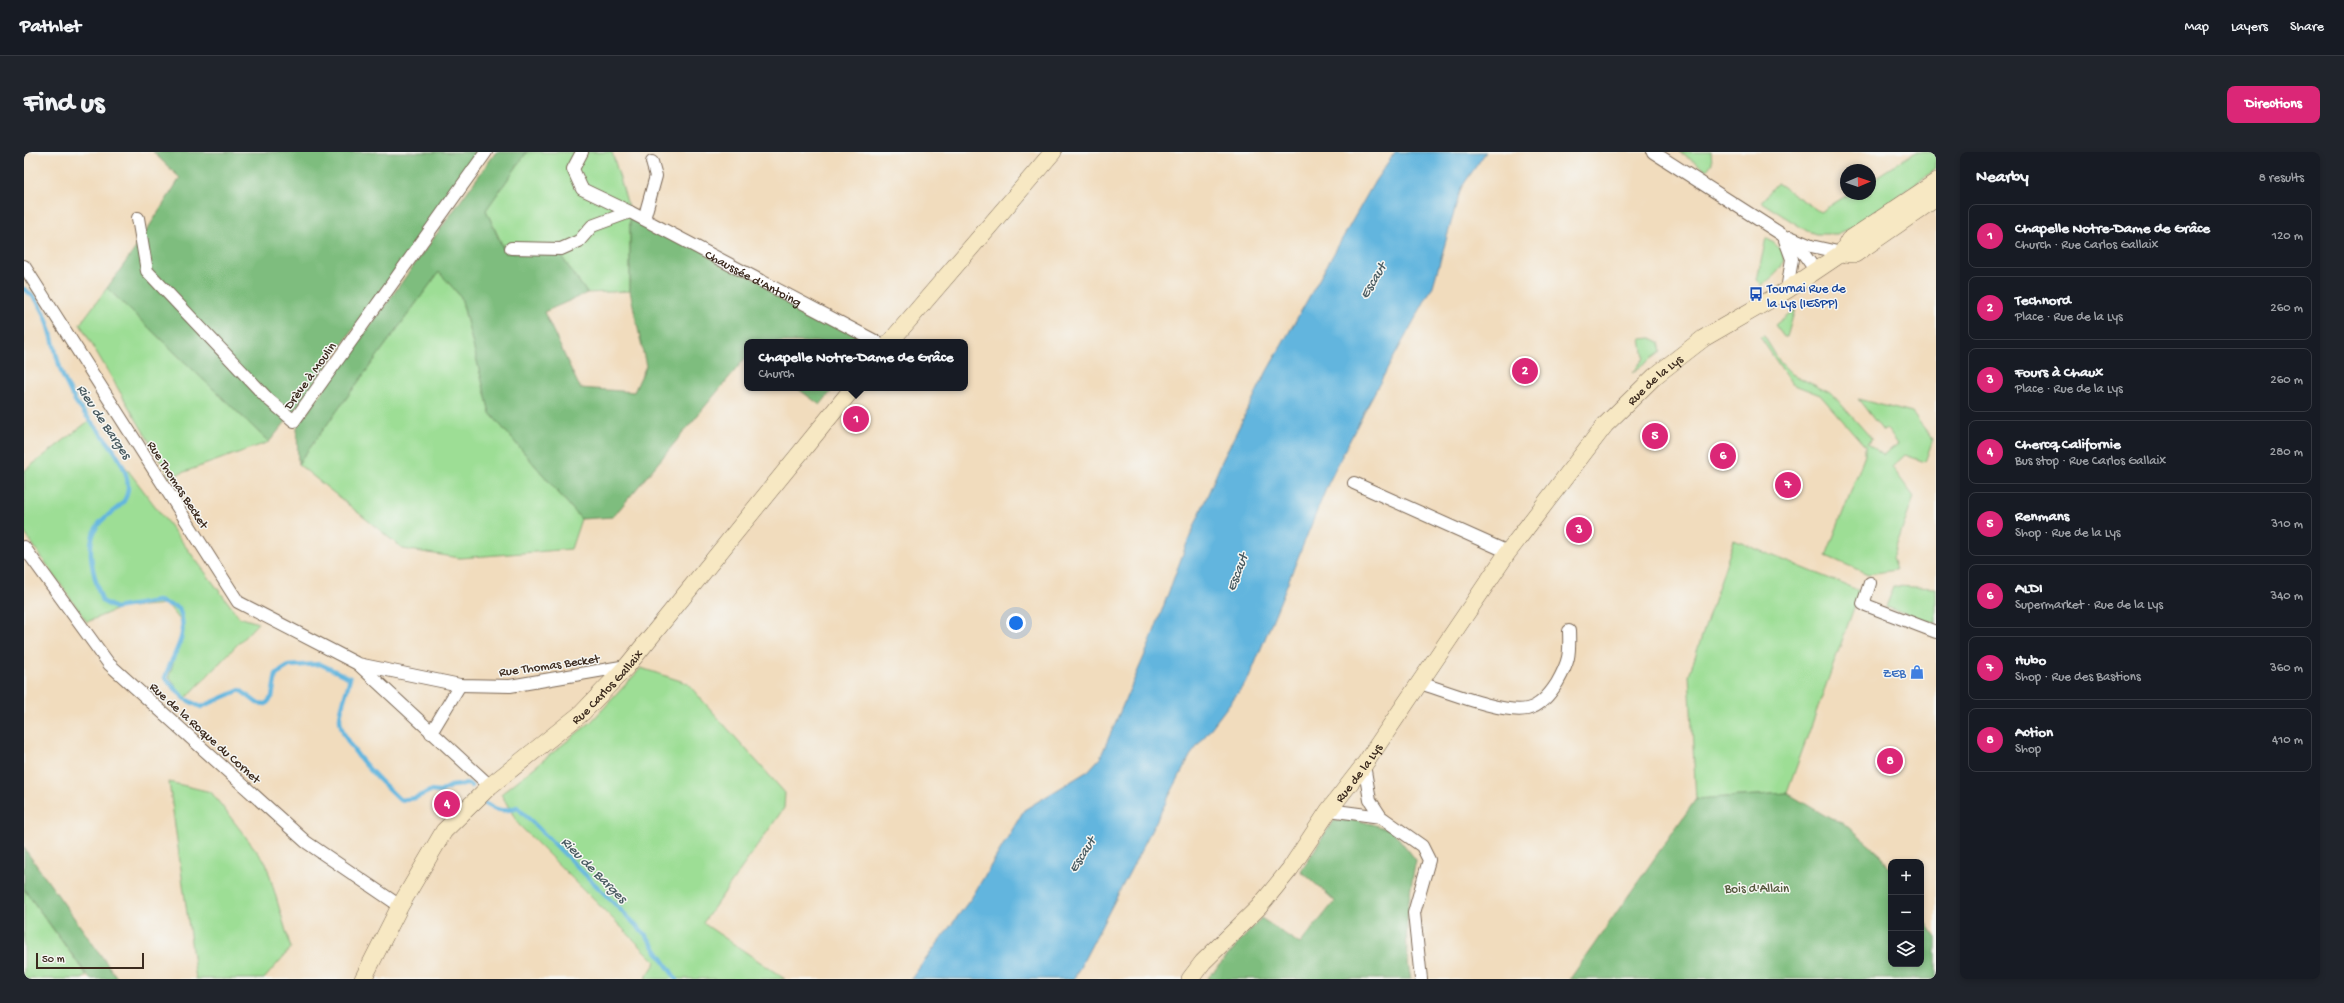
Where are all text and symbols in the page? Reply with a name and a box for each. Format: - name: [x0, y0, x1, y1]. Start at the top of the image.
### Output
- text: Pathlet: [20, 16, 81, 39]
- text: Map: [2185, 19, 2209, 36]
- text: Layers: [2231, 19, 2268, 36]
- text: Share: [2290, 19, 2324, 36]
- button: Directions: [2227, 86, 2320, 123]
- text: Find us: [24, 88, 104, 121]
- north arrow: [1840, 164, 1876, 200]
- text: Nearby: [1976, 168, 2029, 188]
- text: 8 results: [2259, 171, 2304, 186]
- text: Chapelle Notre-Dame de Grâce: [2015, 220, 2210, 238]
- text: 1: [1987, 229, 1993, 244]
- text: 120 m: [2272, 229, 2303, 244]
- text: Church · Rue Carlos Gallaix: [2015, 238, 2158, 253]
- street label: Chaussée d'Antoing: [702, 248, 803, 311]
- water label: Escaut: [1357, 258, 1393, 302]
- place label: Tournai Rue de la Lys (IESPP): [1766, 282, 1846, 312]
- bus stop icon: Tournai Rue de la Lys (IESPP): [1748, 286, 1764, 302]
- text: Technord: [2015, 292, 2071, 310]
- text: 2: [1987, 301, 1993, 316]
- text: 260 m: [2270, 301, 2303, 316]
- text: Place · Rue de la Lys: [2015, 310, 2123, 325]
- street label: Drève à Moulin: [281, 339, 341, 414]
- popup: [744, 339, 968, 391]
- text: Chapelle Notre-Dame de Grâce: [758, 349, 954, 367]
- street label: Rue de la Lys: [1625, 352, 1687, 409]
- pin: 2: [1512, 356, 1538, 386]
- text: Fours à Chaux: [2015, 364, 2103, 382]
- text: Church: [758, 367, 795, 382]
- text: 3: [1987, 373, 1993, 388]
- text: 260 m: [2270, 373, 2303, 388]
- water label: Rieu de Barges: [72, 382, 135, 465]
- text: Place · Rue de la Lys: [2015, 382, 2123, 397]
- pin: 1: [843, 404, 869, 434]
- pin: 5: [1642, 421, 1668, 451]
- text: Chercq Californie: [2015, 436, 2121, 454]
- street label: Rue Thomas Becket: [143, 439, 212, 533]
- pin: 6: [1710, 441, 1736, 471]
- text: 4: [1987, 445, 1993, 460]
- text: 280 m: [2270, 445, 2303, 460]
- text: Bus stop · Rue Carlos Gallaix: [2015, 454, 2166, 469]
- pin: 7: [1775, 470, 1801, 500]
- text: Renmans: [2015, 508, 2069, 526]
- pin: 3: [1566, 515, 1592, 545]
- text: 5: [1987, 517, 1993, 532]
- text: 310 m: [2271, 517, 2303, 532]
- text: Shop · Rue de la Lys: [2015, 526, 2121, 541]
- water label: Escaut: [1223, 550, 1254, 594]
- text: ALDI: [2015, 580, 2043, 598]
- text: 6: [1987, 589, 1993, 604]
- text: 340 m: [2270, 589, 2303, 604]
- text: Supermarket · Rue de la Lys: [2015, 598, 2163, 613]
- your location: [1006, 613, 1026, 633]
- street label: Rue Carlos Gallaix: [569, 647, 647, 728]
- street label: Rue Thomas Becket: [498, 652, 602, 681]
- text: Hubo: [2015, 652, 2046, 670]
- text: 7: [1987, 661, 1993, 676]
- text: 360 m: [2270, 661, 2303, 676]
- shop icon: ZEB: [1909, 664, 1925, 680]
- place label: ZEB: [1883, 667, 1906, 682]
- text: Shop · Rue des Bastions: [2015, 670, 2141, 685]
- street label: Rue de la Roque du Cornet: [146, 680, 264, 789]
- text: Action: [2015, 724, 2053, 742]
- text: 8: [1986, 733, 1994, 748]
- text: 410 m: [2272, 733, 2303, 748]
- street label: Rue de la Lys: [1333, 740, 1387, 806]
- text: Shop: [2015, 742, 2041, 757]
- pin: 8: [1877, 746, 1903, 776]
- pin: 4: [434, 789, 460, 819]
- water label: Escaut: [1065, 833, 1102, 876]
- water label: Rieu de Barges: [557, 834, 631, 909]
- map controls: [1888, 859, 1924, 967]
- button: +: [1888, 859, 1924, 895]
- park label: Bois d'Allain: [1724, 882, 1790, 897]
- button: −: [1888, 895, 1924, 931]
- button: layers: [1888, 931, 1924, 967]
- scale bar: [36, 951, 144, 970]
- text: 50 m: [42, 954, 64, 966]

